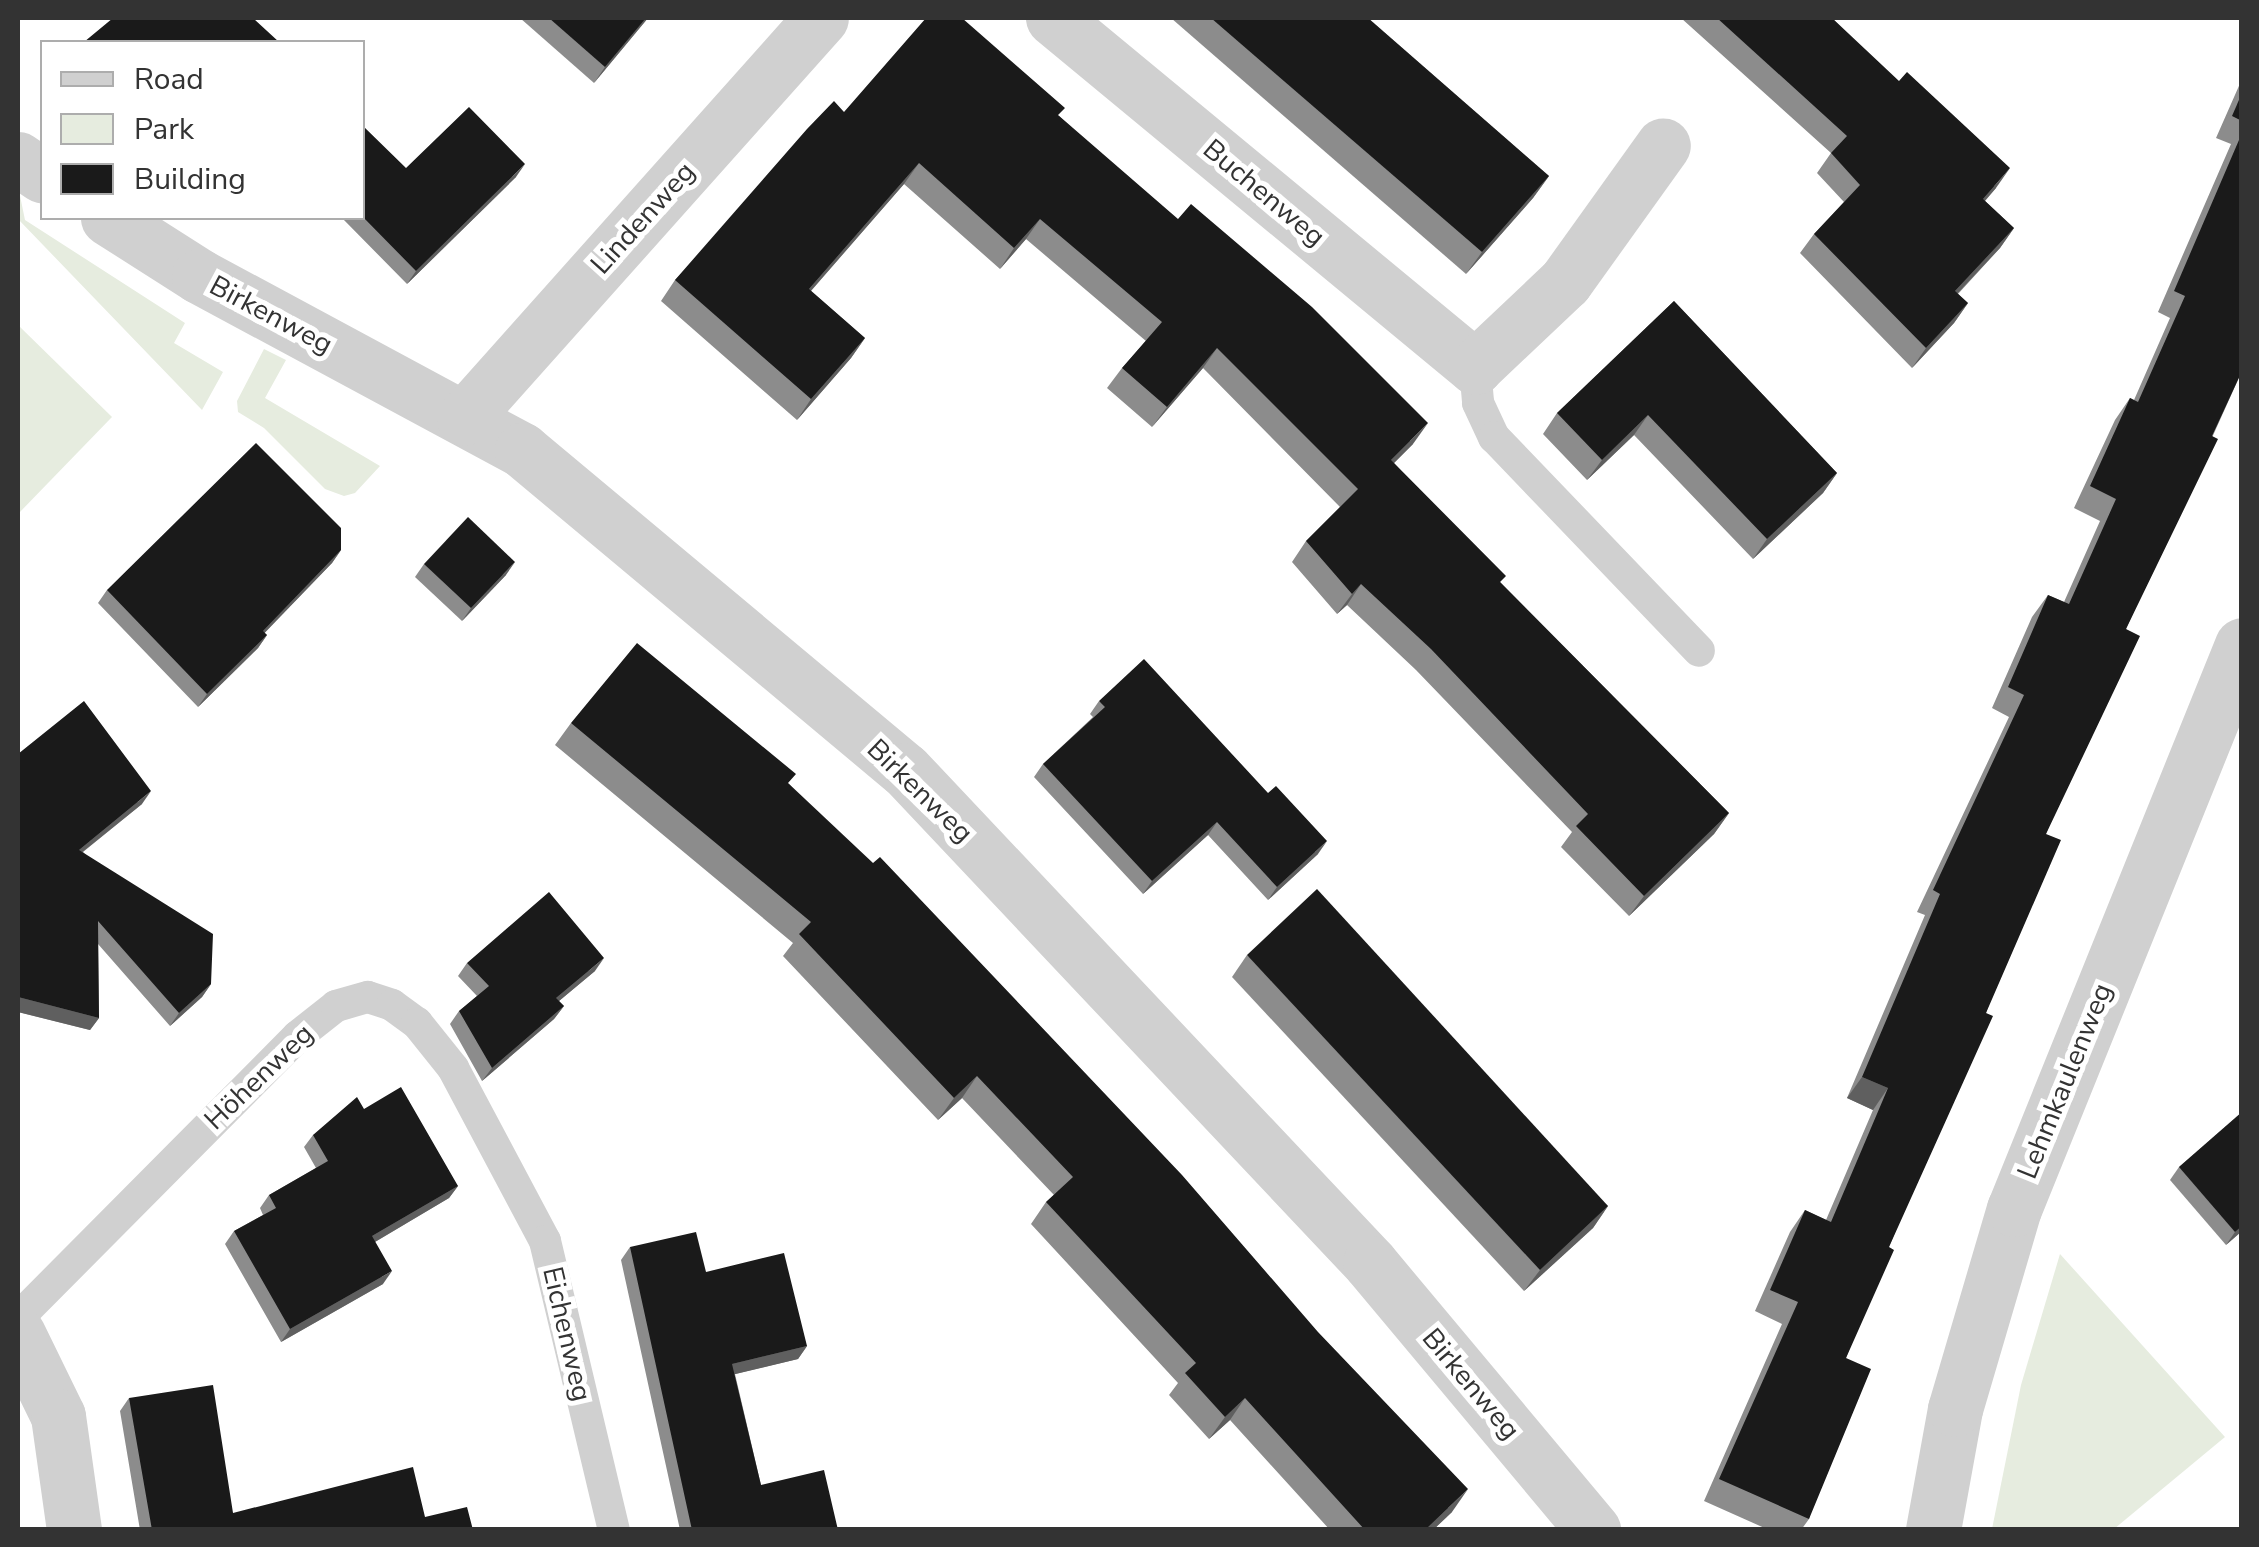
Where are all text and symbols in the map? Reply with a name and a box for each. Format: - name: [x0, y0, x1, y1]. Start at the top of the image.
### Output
- legend: [40, 40, 365, 220]
- text: Road: [134, 59, 204, 100]
- text: Park: [134, 109, 194, 150]
- street label: Buchenweg: [1196, 132, 1332, 254]
- street label: Lindenweg: [584, 155, 702, 281]
- text: Building: [134, 159, 246, 200]
- street label: Birkenweg: [204, 269, 338, 361]
- street label: Birkenweg: [860, 732, 980, 850]
- street label: Lehmkaulenweg: [2011, 978, 2119, 1184]
- street label: Höhenweg: [198, 1017, 320, 1137]
- street label: Eichenweg: [535, 1263, 599, 1405]
- street label: Birkenweg: [1415, 1322, 1527, 1446]

